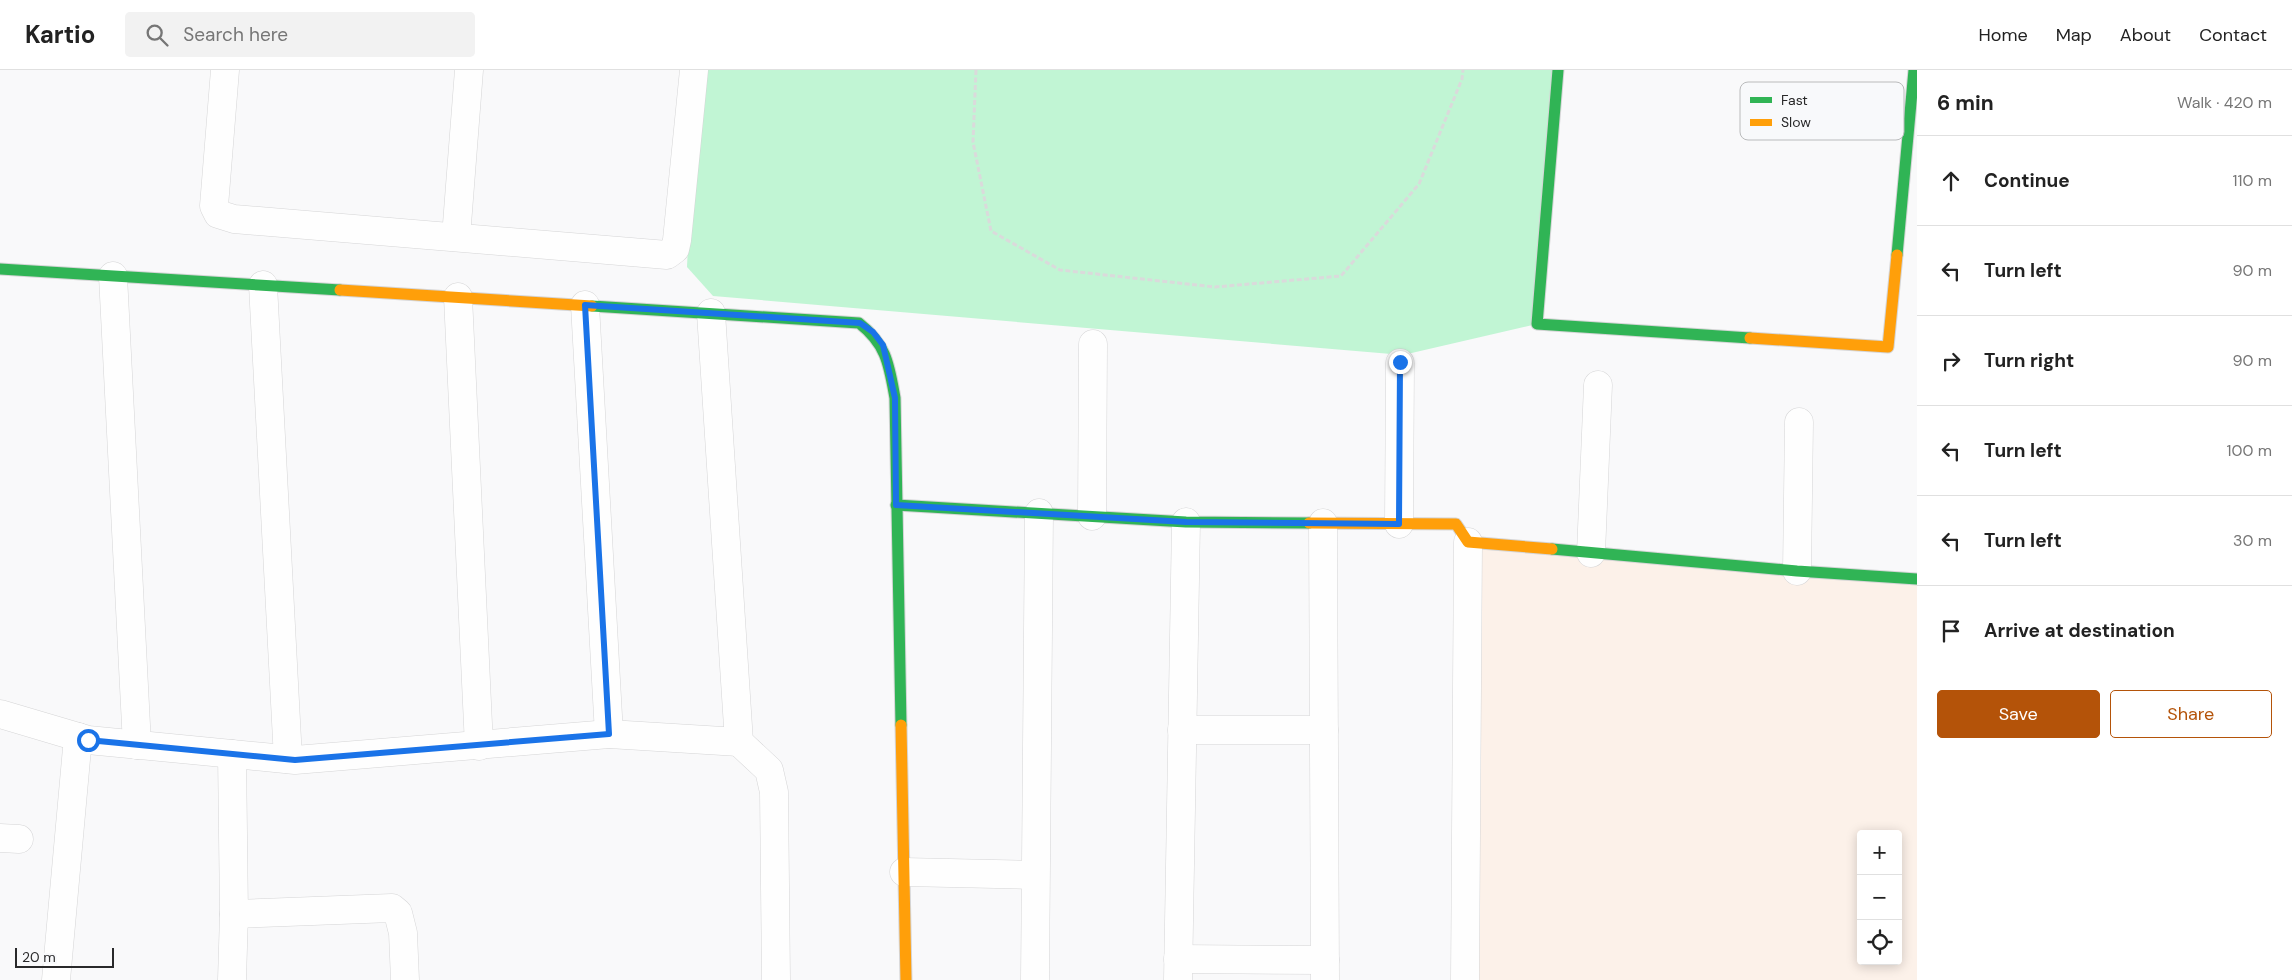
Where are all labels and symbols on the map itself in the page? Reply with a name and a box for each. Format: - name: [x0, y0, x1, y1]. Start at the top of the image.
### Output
- legend: [1740, 82, 1904, 140]
- text: Fast: [1781, 91, 1808, 109]
- text: Slow: [1781, 113, 1811, 131]
- route end: [1389, 351, 1412, 374]
- route start: [77, 729, 100, 752]
- scale bar: [15, 945, 114, 968]

